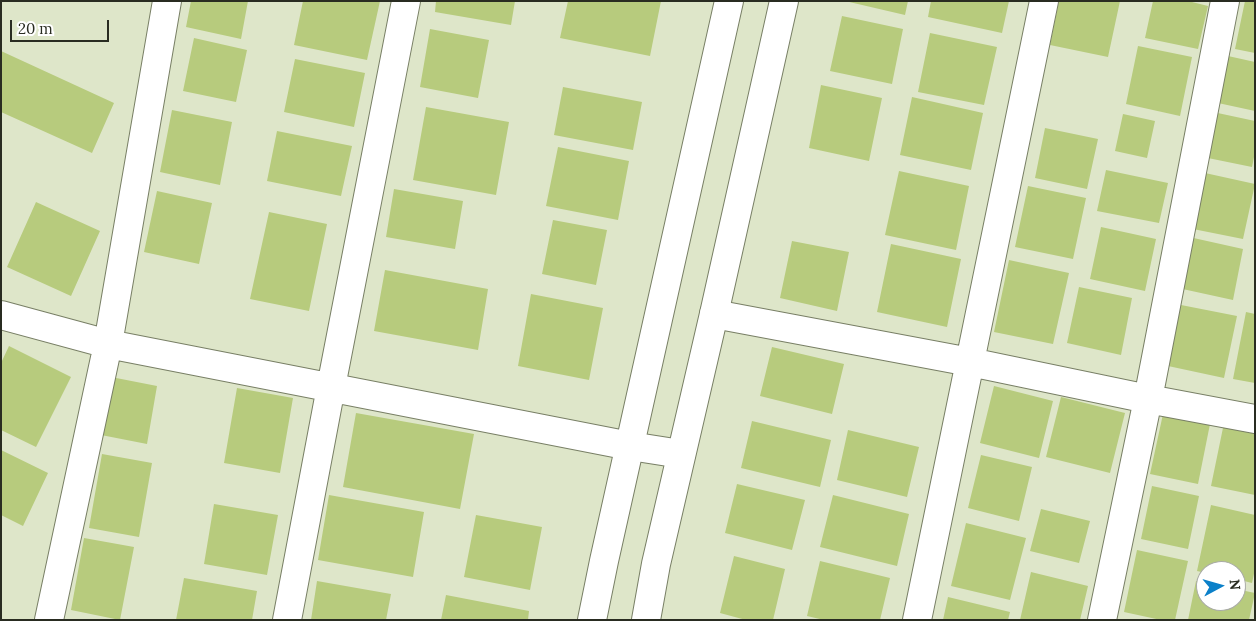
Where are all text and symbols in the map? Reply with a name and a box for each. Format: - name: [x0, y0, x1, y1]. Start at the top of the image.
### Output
- scale bar: [12, 10, 111, 42]
- text: 20 m: [18, 19, 53, 38]
- north arrow: [1196, 561, 1246, 611]
- text: N: [1225, 578, 1244, 591]

